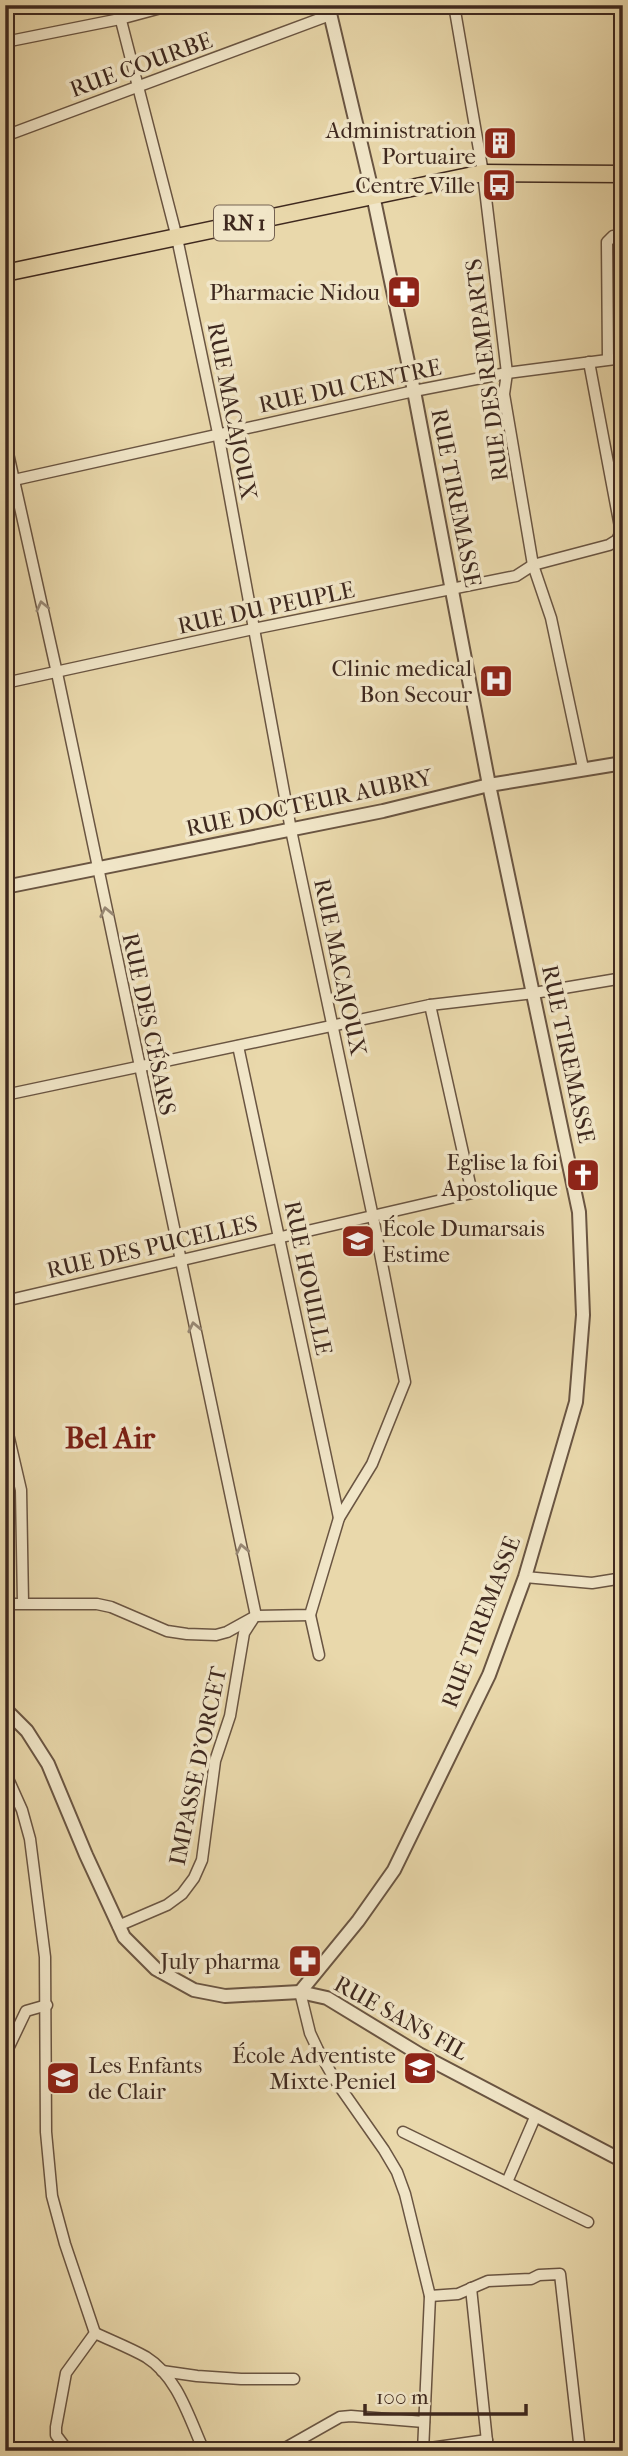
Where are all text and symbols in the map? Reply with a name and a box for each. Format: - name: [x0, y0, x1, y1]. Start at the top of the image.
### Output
- street label: RUE COURBE: [66, 27, 216, 103]
- place label: Administration Portuaire: [325, 117, 477, 170]
- building icon: Administration Portuaire: [481, 124, 519, 162]
- bus stop icon: Centre Ville: [480, 166, 518, 204]
- place label: Centre Ville: [355, 172, 475, 199]
- road number: RN 1: [214, 206, 274, 241]
- street label: RUE DES REMPARTS: [460, 257, 514, 483]
- pharmacy icon: Pharmacie Nidou: [385, 273, 423, 311]
- place label: Pharmacie Nidou: [209, 279, 380, 306]
- street label: RUE MACAJOUX: [202, 320, 262, 502]
- street label: RUE DU CENTRE: [256, 353, 444, 419]
- street label: RUE TIREMASSE: [425, 406, 487, 590]
- street label: RUE DU PEUPLE: [175, 576, 357, 640]
- one-way arrow: [35, 600, 50, 612]
- place label: Clinic medical Bon Secour: [332, 655, 473, 708]
- hospital icon: Clinic medical Bon Secour: [477, 662, 515, 700]
- street label: RUE DOCTEUR AUBRY: [183, 763, 436, 842]
- street label: RUE MACAJOUX: [308, 876, 372, 1058]
- one-way arrow: [100, 906, 115, 918]
- street label: RUE DES CÉSARS: [116, 930, 182, 1118]
- street label: RUE TIREMASSE: [536, 962, 600, 1146]
- place label: Eglise la foi Apostolique: [441, 1149, 558, 1202]
- church icon: Eglise la foi Apostolique: [564, 1156, 602, 1194]
- street label: RUE HOUILLE: [278, 1198, 338, 1358]
- street label: RUE DES PUCELLES: [44, 1210, 260, 1284]
- place label: École Dumarsais Estime: [382, 1215, 545, 1268]
- school or university icon: École Dumarsais Estime: [339, 1222, 377, 1260]
- one-way arrow: [187, 1321, 202, 1333]
- district label: Bel Air: [65, 1421, 156, 1456]
- street label: RUE TIREMASSE: [436, 1532, 526, 1712]
- one-way arrow: [235, 1543, 250, 1555]
- street label: IMPASSE D'ORCET: [164, 1664, 232, 1868]
- pharmacy icon: July pharma: [286, 1942, 324, 1980]
- place label: July pharma: [158, 1948, 280, 1975]
- street label: RUE SANS FIL: [329, 1970, 473, 2066]
- place label: École Adventiste Mixte Peniel: [232, 2042, 397, 2095]
- school or university icon: École Adventiste Mixte Peniel: [401, 2049, 439, 2087]
- place label: Les Enfants de Clair: [88, 2052, 202, 2105]
- school or university icon: Les Enfants de Clair: [44, 2059, 82, 2097]
- scale bar: [365, 2372, 526, 2416]
- text: 100 m: [376, 2385, 429, 2409]

